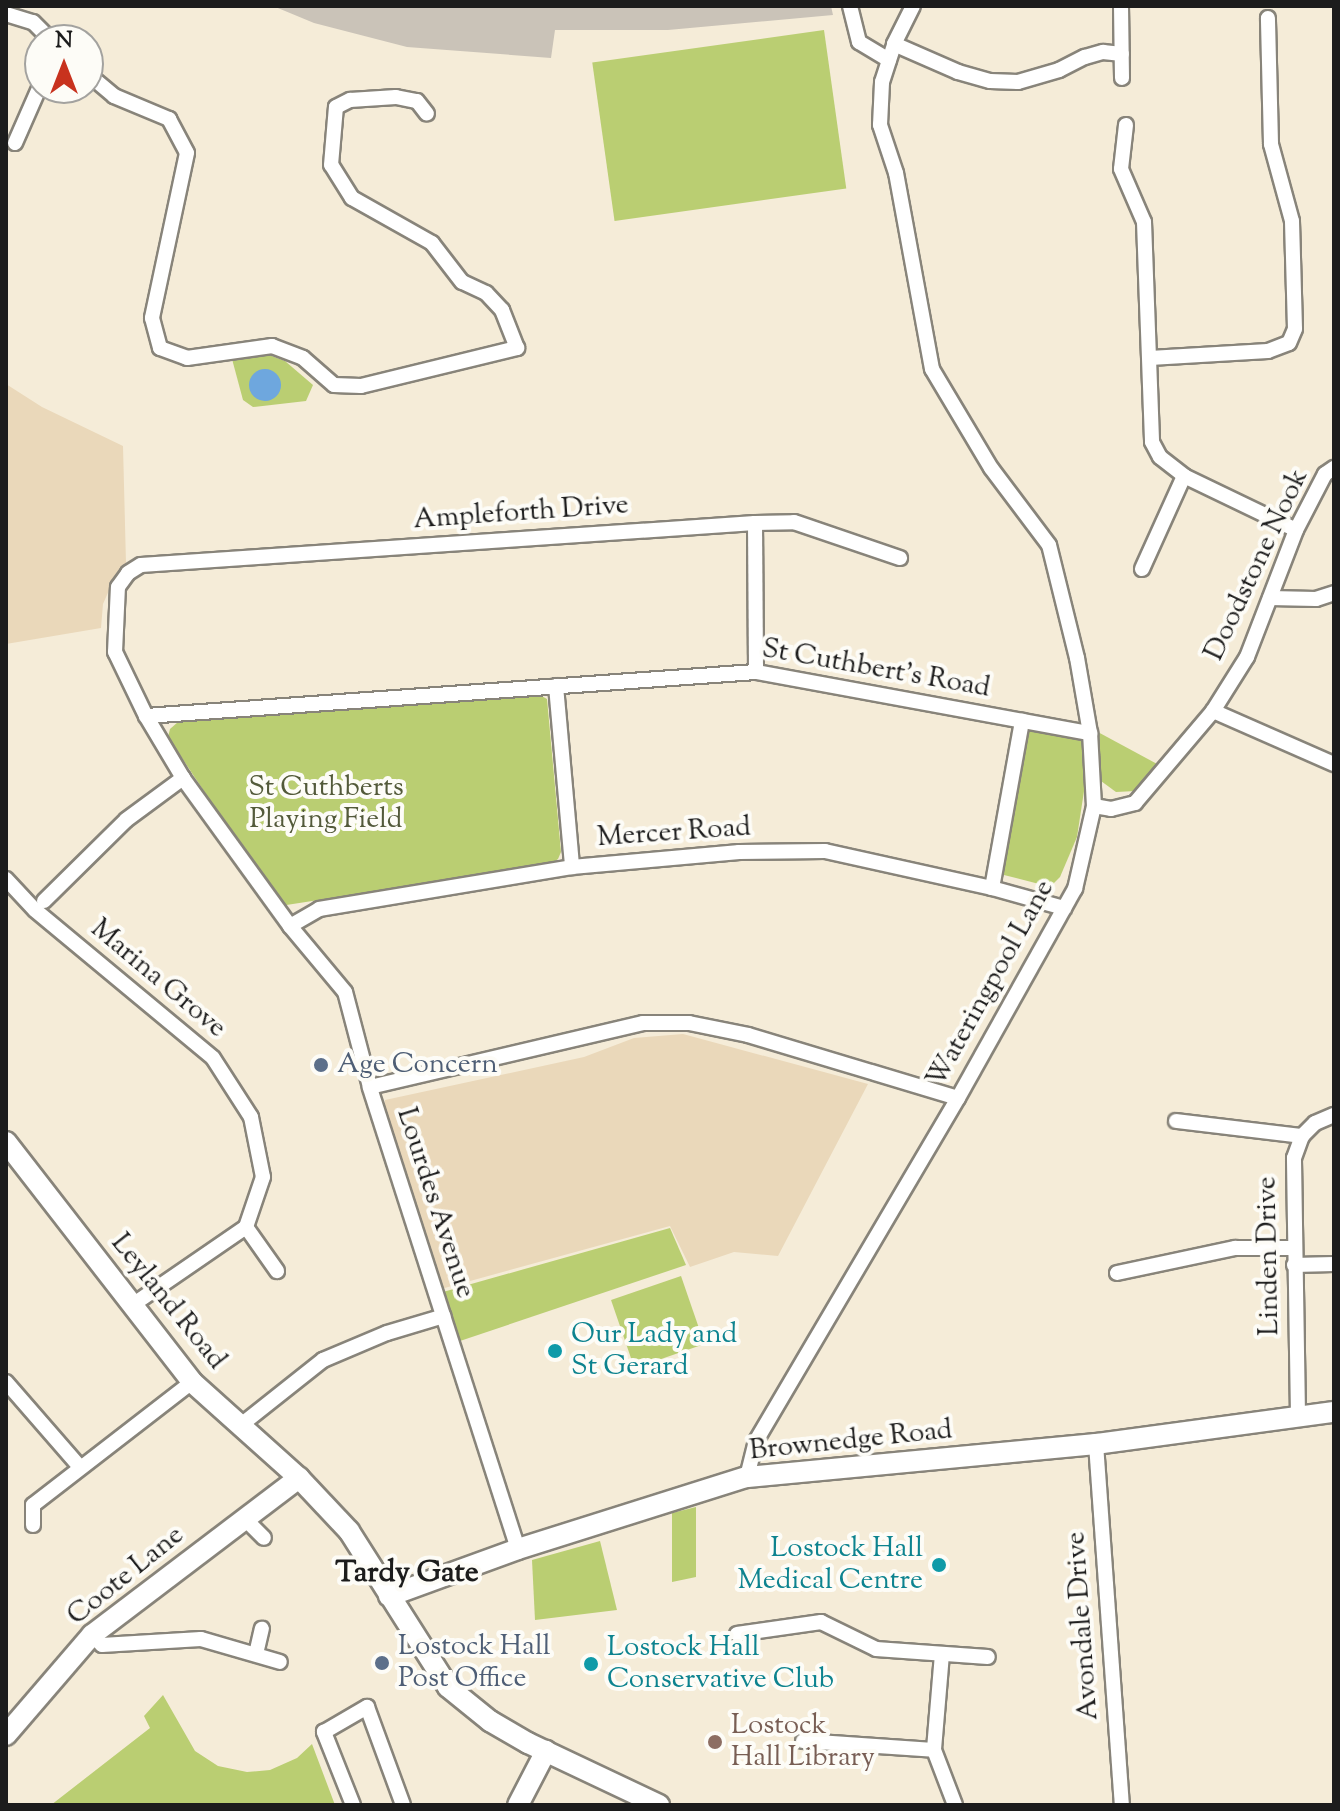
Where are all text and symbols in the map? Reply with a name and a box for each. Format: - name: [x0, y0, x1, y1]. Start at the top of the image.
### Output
- north arrow: [24, 24, 104, 104]
- text: N: [55, 26, 73, 58]
- street label: Doodstone Nook: [1198, 464, 1316, 666]
- street label: Ampleforth Drive: [412, 489, 630, 537]
- street label: St Cuthbert's Road: [759, 632, 993, 706]
- park label: St Cuthberts Playing Field: [248, 771, 404, 837]
- street label: Mercer Road: [596, 811, 752, 855]
- street label: Wateringpool Lane: [920, 874, 1062, 1094]
- street label: Marina Grove: [83, 912, 233, 1046]
- place label: Age Concern: [337, 1048, 498, 1082]
- marker: Age Concern: [312, 1056, 330, 1074]
- street label: Lourdes Avenue: [388, 1104, 482, 1302]
- street label: Linden Drive: [1251, 1176, 1287, 1336]
- street label: Leyland Road: [103, 1227, 233, 1377]
- place label: Our Lady and St Gerard: [571, 1318, 737, 1384]
- marker: Our Lady and St Gerard: [546, 1342, 564, 1360]
- street label: Brownedge Road: [748, 1414, 954, 1468]
- street label: Coote Lane: [61, 1519, 191, 1633]
- street label: Avondale Drive: [1060, 1530, 1106, 1722]
- place label: Lostock Hall Medical Centre: [737, 1532, 923, 1598]
- district label: Tardy Gate: [335, 1556, 479, 1592]
- marker: Lostock Hall Medical Centre: [930, 1556, 948, 1574]
- place label: Lostock Hall Post Office: [398, 1630, 551, 1696]
- place label: Lostock Hall Conservative Club: [607, 1631, 834, 1697]
- marker: Lostock Hall Post Office: [373, 1654, 391, 1672]
- marker: Lostock Hall Conservative Club: [582, 1655, 600, 1673]
- place label: Lostock Hall Library: [731, 1709, 875, 1775]
- marker: Lostock Hall Library: [706, 1733, 724, 1751]

